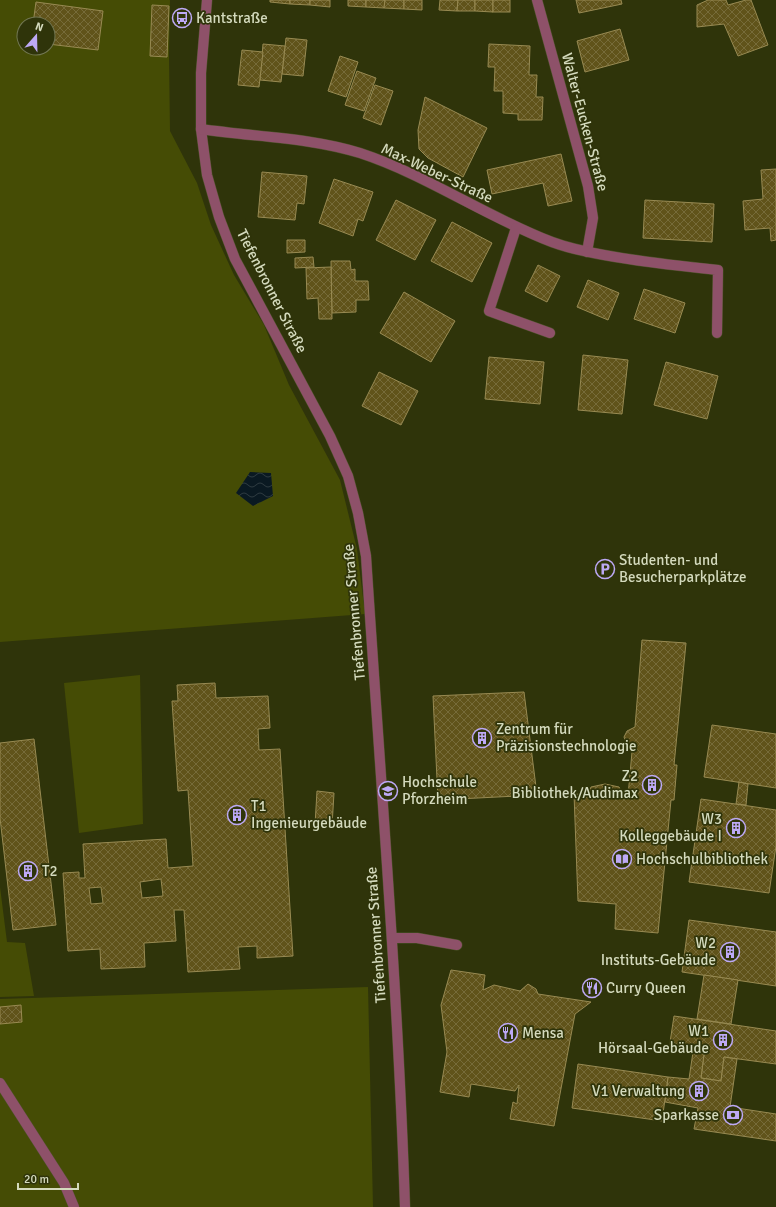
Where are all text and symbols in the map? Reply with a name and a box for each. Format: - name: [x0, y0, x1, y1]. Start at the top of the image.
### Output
- bus stop icon: Kantstraße: [171, 7, 193, 29]
- place label: Kantstraße: [196, 9, 268, 27]
- north arrow: [16, 16, 56, 56]
- text: N: [33, 20, 45, 34]
- street label: Walter-Eucken-Straße: [558, 51, 612, 193]
- street label: Max-Weber-Straße: [378, 139, 496, 207]
- street label: Tiefenbronner Straße: [233, 226, 311, 356]
- street label: Tiefenbronner Straße: [339, 543, 369, 681]
- place label: Studenten- und Besucherparkplätze: [619, 551, 746, 586]
- parking icon: Studenten- und Besucherparkplätze: [594, 558, 616, 580]
- place label: Zentrum für Präzisionstechnologie: [496, 720, 637, 755]
- building icon: Zentrum für Präzisionstechnologie: [471, 727, 493, 749]
- place label: Z2 Bibliothek/Audimax: [512, 767, 638, 802]
- place label: Hochschule Pforzheim: [402, 773, 477, 808]
- building icon: Z2 Bibliothek/Audimax: [641, 774, 663, 796]
- school or university icon: Hochschule Pforzheim: [377, 780, 399, 802]
- place label: T1 Ingenieurgebäude: [251, 797, 367, 832]
- building icon: T1 Ingenieurgebäude: [226, 804, 248, 826]
- place label: W3 Kolleggebäude I: [619, 810, 722, 845]
- building icon: W3 Kolleggebäude I: [725, 817, 747, 839]
- library icon: Hochschulbibliothek: [611, 848, 633, 870]
- place label: Hochschulbibliothek: [636, 850, 768, 868]
- building icon: T2: [17, 860, 39, 882]
- place label: T2: [42, 862, 57, 880]
- street label: Tiefenbronner Straße: [362, 866, 390, 1004]
- place label: W2 Instituts-Gebäude: [601, 934, 716, 969]
- building icon: W2 Instituts-Gebäude: [719, 941, 741, 963]
- restaurant icon: Curry Queen: [581, 977, 603, 999]
- place label: Curry Queen: [606, 979, 686, 997]
- restaurant icon: Mensa: [497, 1022, 519, 1044]
- place label: W1 Hörsaal-Gebäude: [598, 1022, 709, 1057]
- place label: Mensa: [522, 1024, 564, 1042]
- building icon: W1 Hörsaal-Gebäude: [712, 1029, 734, 1051]
- building icon: V1 Verwaltung: [688, 1080, 710, 1102]
- place label: V1 Verwaltung: [592, 1082, 685, 1100]
- bank icon: Sparkasse: [722, 1104, 744, 1126]
- place label: Sparkasse: [654, 1106, 719, 1124]
- scale bar: [18, 1165, 78, 1191]
- text: 20 m: [24, 1172, 49, 1187]

